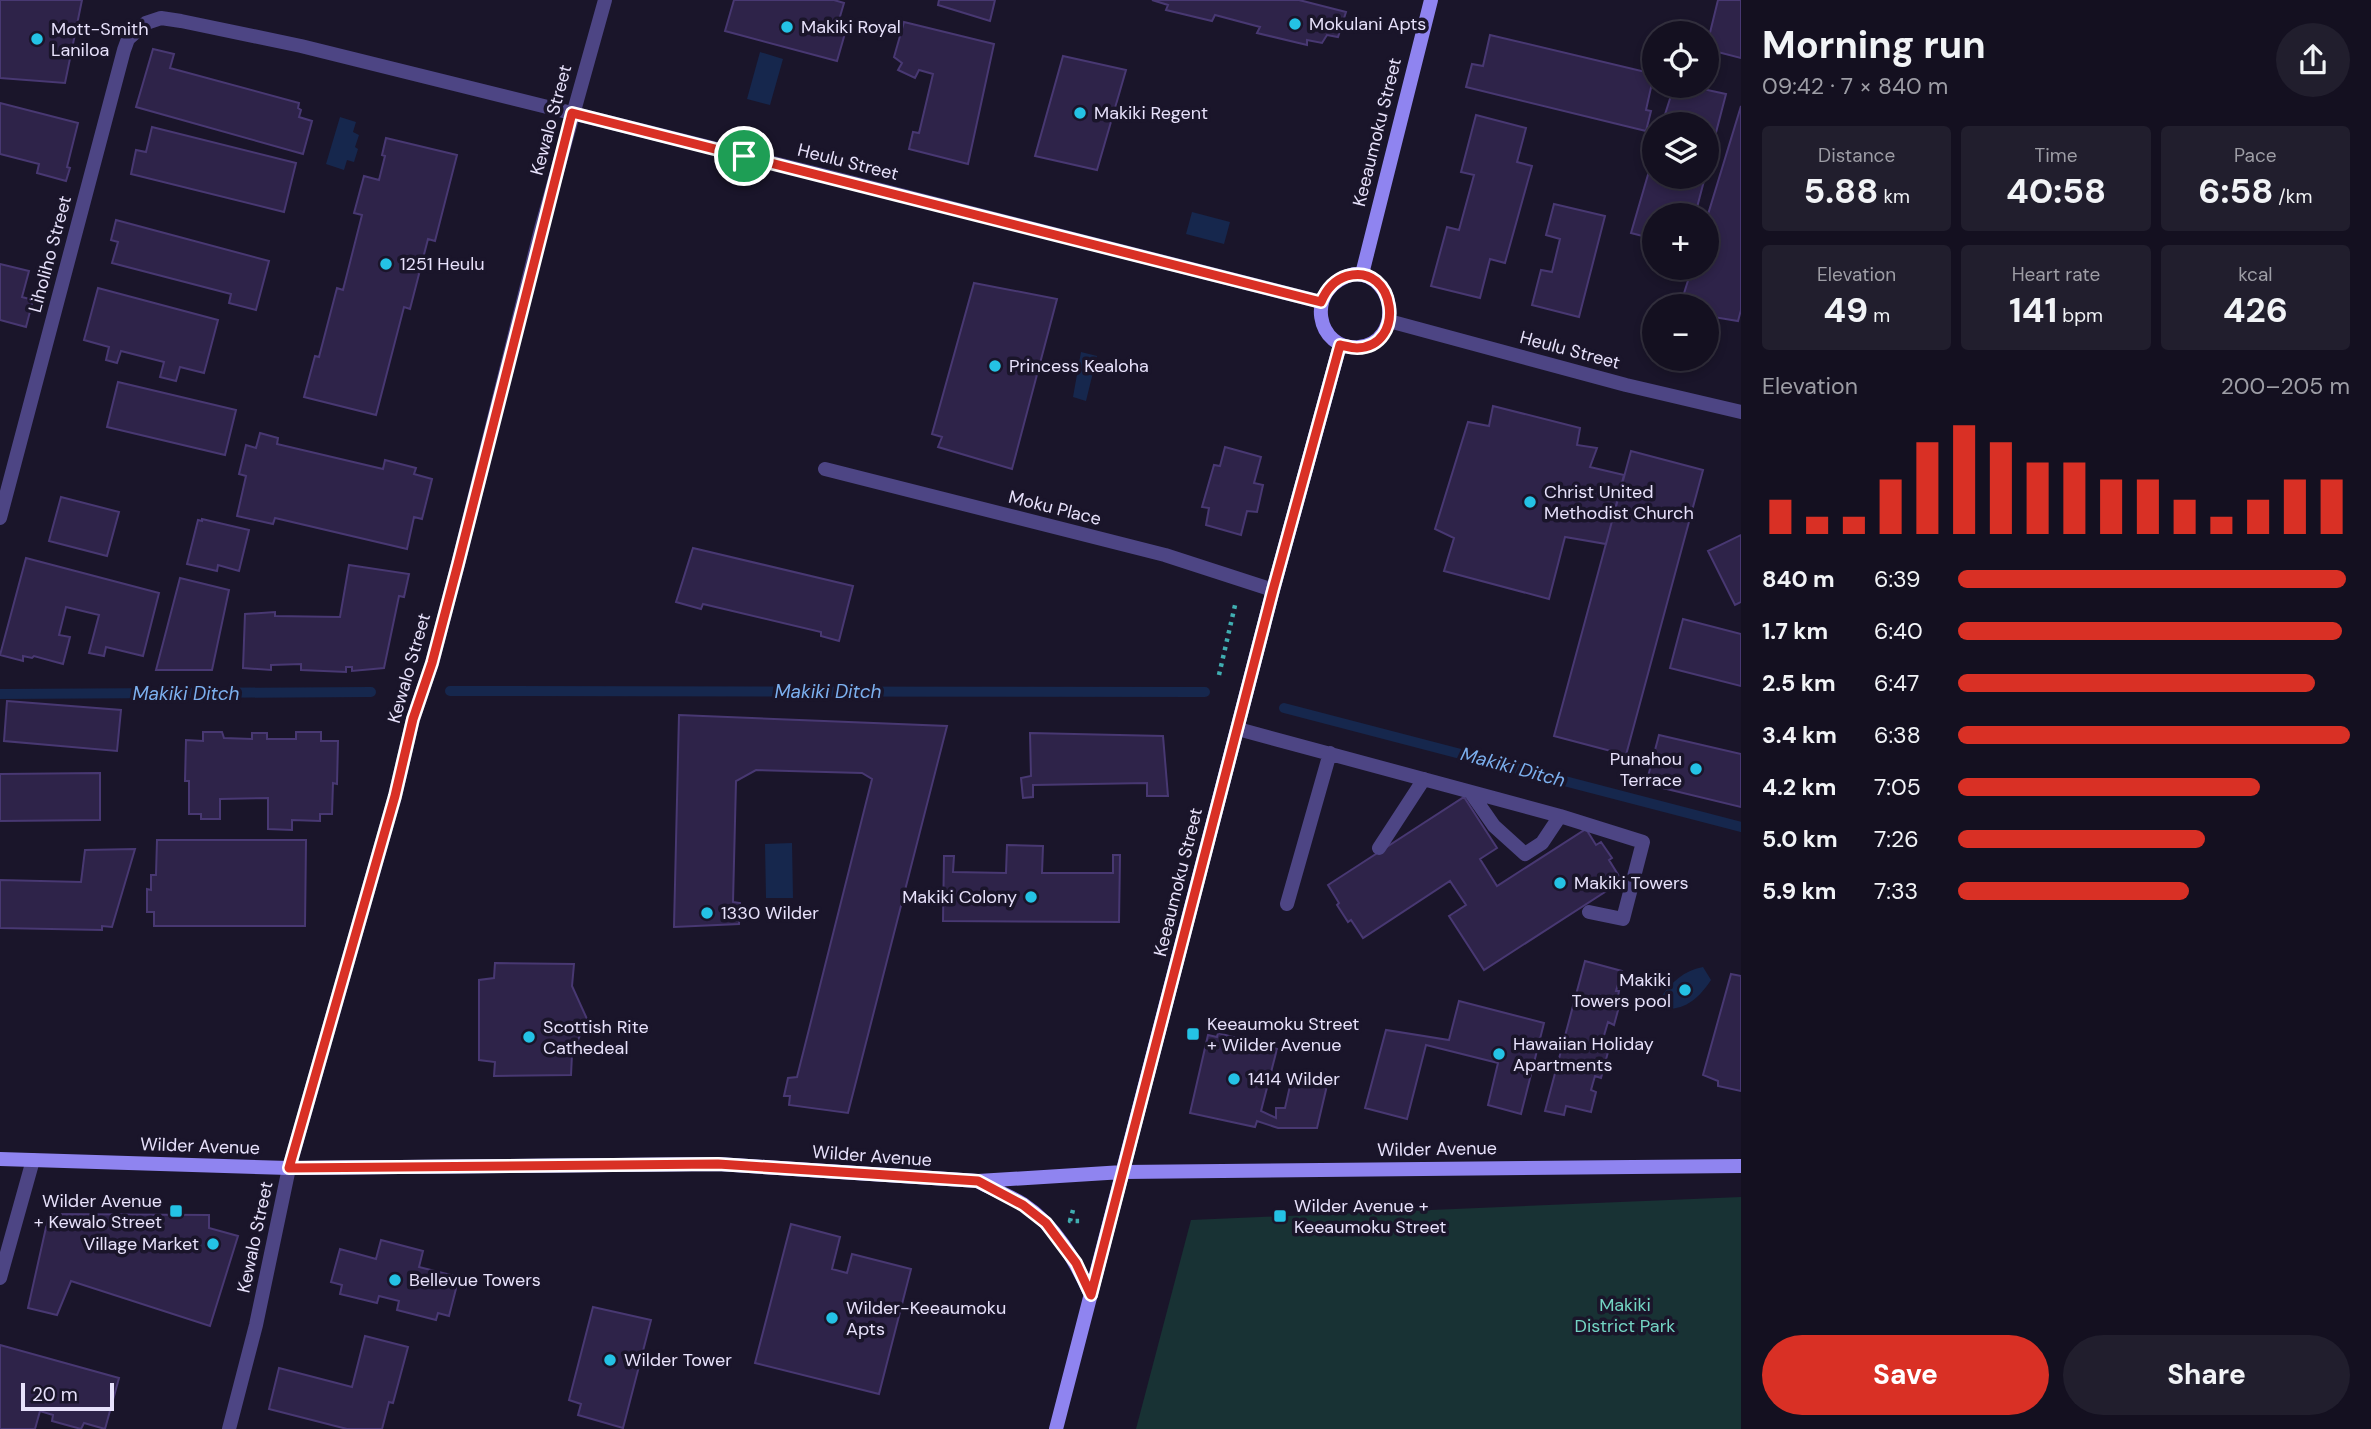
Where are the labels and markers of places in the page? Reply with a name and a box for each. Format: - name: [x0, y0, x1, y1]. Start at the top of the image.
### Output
- place label: Mokulani Apts: [1309, 12, 1426, 36]
- place label: Makiki Royal: [801, 15, 901, 39]
- marker: Mokulani Apts: [1287, 16, 1303, 32]
- place label: Mott-Smith Laniloa: [51, 17, 149, 62]
- marker: Makiki Royal: [779, 19, 795, 35]
- marker: Mott-Smith Laniloa: [29, 31, 45, 47]
- place label: Makiki Regent: [1094, 101, 1208, 125]
- marker: Makiki Regent: [1072, 105, 1088, 121]
- pin: [714, 126, 774, 186]
- place label: 1251 Heulu: [400, 252, 485, 276]
- marker: 1251 Heulu: [378, 256, 394, 272]
- place label: Princess Kealoha: [1009, 354, 1149, 378]
- marker: Princess Kealoha: [987, 358, 1003, 374]
- place label: Christ United Methodist Church: [1544, 480, 1694, 525]
- marker: Christ United Methodist Church: [1522, 494, 1538, 510]
- place label: Punahou Terrace: [1610, 747, 1682, 792]
- marker: Punahou Terrace: [1688, 761, 1704, 777]
- place label: Makiki Towers: [1574, 871, 1689, 895]
- marker: Makiki Towers: [1552, 875, 1568, 891]
- place label: Makiki Colony: [902, 885, 1017, 909]
- marker: Makiki Colony: [1023, 889, 1039, 905]
- place label: 1330 Wilder: [721, 901, 819, 925]
- marker: 1330 Wilder: [699, 905, 715, 921]
- place label: Makiki Towers pool: [1571, 968, 1671, 1013]
- marker: Makiki Towers pool: [1677, 982, 1693, 998]
- place label: Keeaumoku Street + Wilder Avenue: [1207, 1012, 1359, 1057]
- place label: Scottish Rite Cathedeal: [543, 1015, 649, 1060]
- marker: Keeaumoku Street + Wilder Avenue: [1185, 1026, 1201, 1042]
- marker: Scottish Rite Cathedeal: [521, 1029, 537, 1045]
- place label: Hawaiian Holiday Apartments: [1513, 1032, 1654, 1077]
- marker: Hawaiian Holiday Apartments: [1491, 1046, 1507, 1062]
- place label: 1414 Wilder: [1248, 1067, 1340, 1091]
- marker: 1414 Wilder: [1226, 1071, 1242, 1087]
- place label: Wilder Avenue + Kewalo Street: [34, 1189, 162, 1234]
- place label: Wilder Avenue + Keeaumoku Street: [1294, 1194, 1446, 1239]
- marker: Wilder Avenue + Kewalo Street: [168, 1203, 184, 1219]
- marker: Wilder Avenue + Keeaumoku Street: [1272, 1208, 1288, 1224]
- place label: Village Market: [83, 1232, 199, 1256]
- marker: Village Market: [205, 1236, 221, 1252]
- place label: Bellevue Towers: [409, 1268, 541, 1292]
- marker: Bellevue Towers: [387, 1272, 403, 1288]
- place label: Wilder-Keeaumoku Apts: [846, 1296, 1006, 1341]
- marker: Wilder-Keeaumoku Apts: [824, 1310, 840, 1326]
- place label: Wilder Tower: [624, 1348, 732, 1372]
- marker: Wilder Tower: [602, 1352, 618, 1368]

